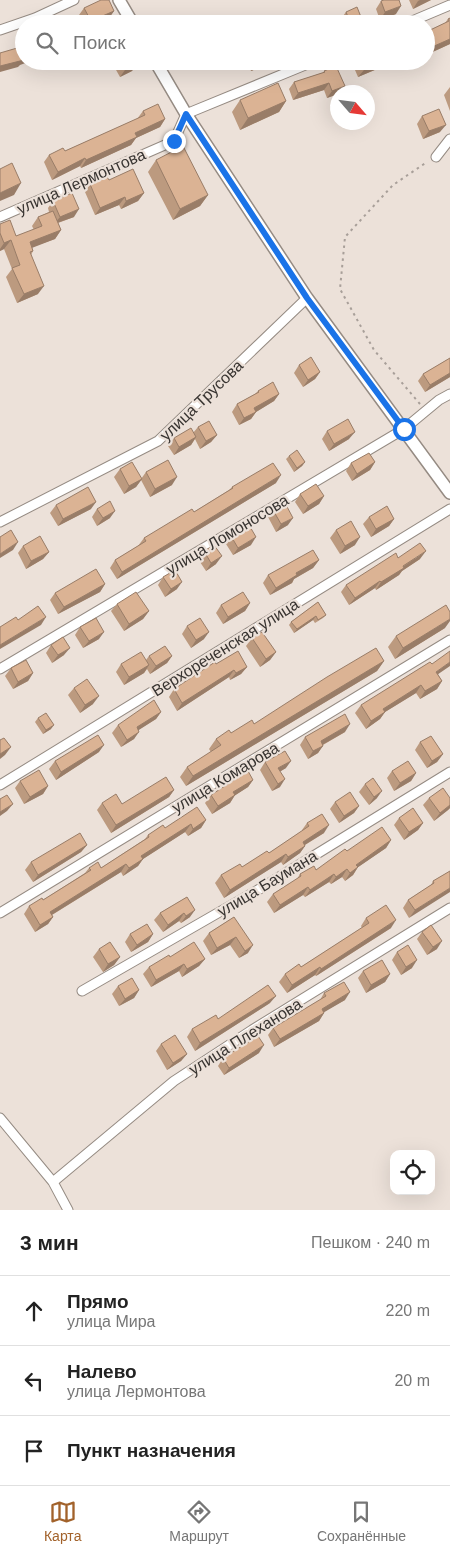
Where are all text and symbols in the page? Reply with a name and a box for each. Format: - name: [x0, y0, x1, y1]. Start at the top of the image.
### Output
- search box: [15, 15, 435, 70]
- icon: search: [33, 29, 61, 57]
- text: Поиск: [73, 32, 126, 53]
- north arrow: [330, 85, 375, 130]
- route end: [163, 130, 186, 153]
- street label: улица Лермонтова: [14, 145, 148, 217]
- street label: улица Трусова: [157, 357, 246, 444]
- route start: [393, 418, 416, 441]
- street label: улица Ломоносова: [163, 491, 292, 578]
- street label: Верхореченская улица: [149, 595, 302, 700]
- street label: улица Комарова: [169, 739, 282, 816]
- street label: улица Баумана: [214, 847, 320, 920]
- street label: улица Плеханова: [186, 995, 305, 1078]
- map controls: [390, 1150, 435, 1195]
- button: locate: [390, 1150, 435, 1195]
- text: 3 мин: [20, 1231, 79, 1254]
- text: Пешком · 240 m: [311, 1234, 430, 1251]
- text: Прямо: [67, 1291, 129, 1312]
- icon: ahead: [20, 1297, 48, 1325]
- text: 220 m: [386, 1302, 430, 1319]
- text: улица Мира: [67, 1313, 156, 1330]
- text: Налево: [67, 1361, 137, 1382]
- icon: left: [20, 1367, 48, 1395]
- text: 20 m: [394, 1372, 430, 1389]
- text: улица Лермонтова: [67, 1383, 206, 1400]
- icon: arrive: [20, 1437, 48, 1465]
- text: Пункт назначения: [67, 1440, 236, 1461]
- tab: Карта: [44, 1498, 81, 1544]
- tab: Маршрут: [169, 1498, 229, 1544]
- tab: Сохранённые: [317, 1498, 406, 1544]

